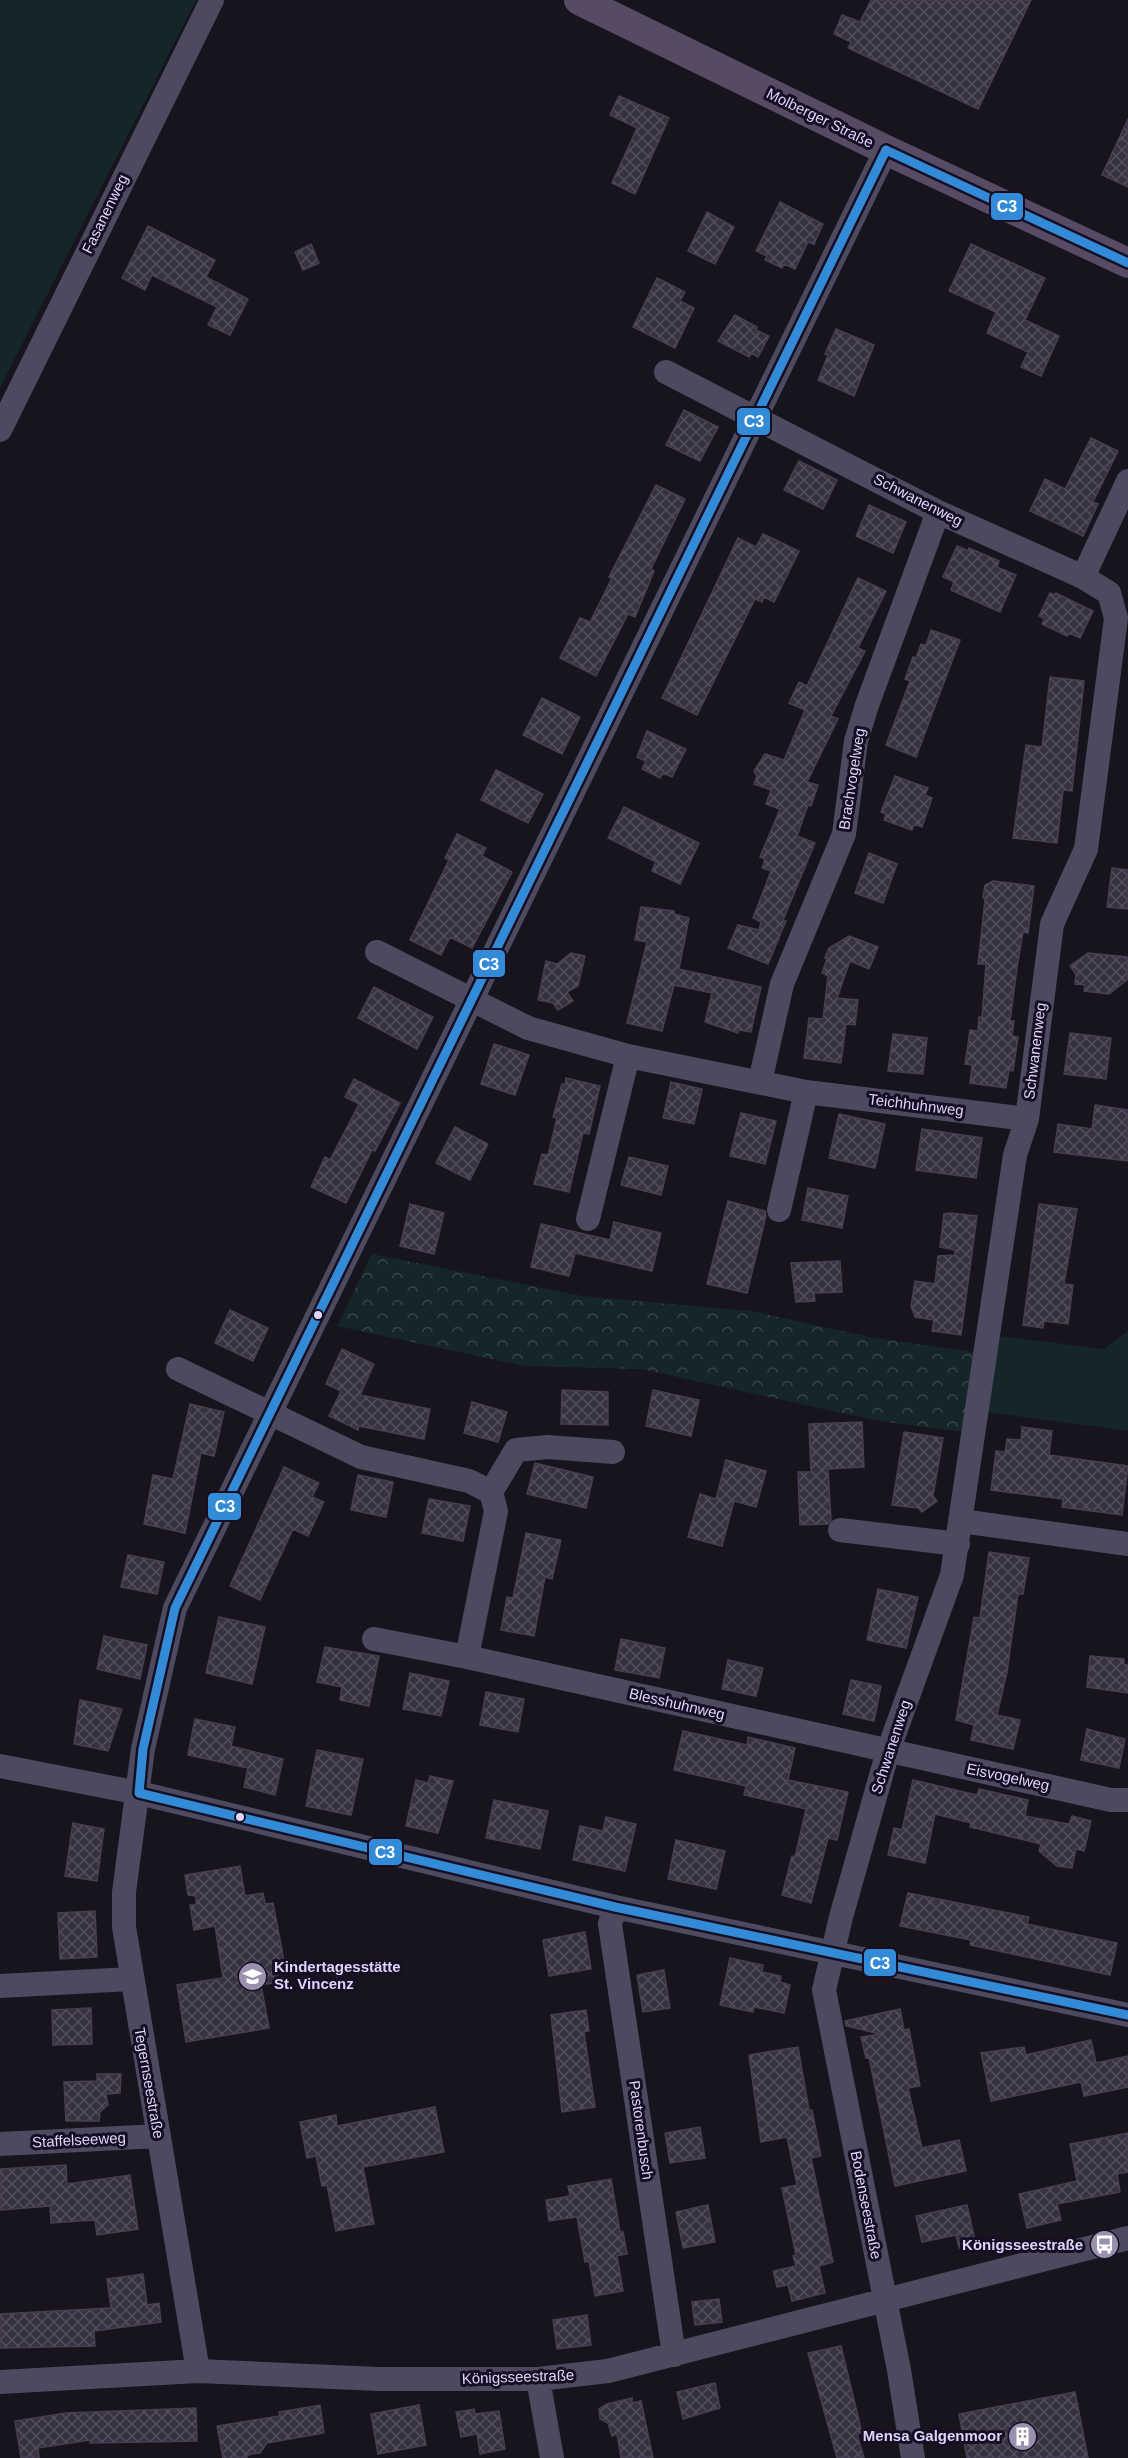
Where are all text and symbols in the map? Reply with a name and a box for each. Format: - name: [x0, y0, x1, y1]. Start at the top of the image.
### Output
- street label: Molberger Straße: [764, 84, 876, 151]
- street label: Fasanenweg: [78, 171, 131, 256]
- line badge: C3: [990, 192, 1024, 221]
- text: C3: [997, 198, 1017, 215]
- line badge: C3: [736, 407, 771, 436]
- text: C3: [744, 413, 764, 430]
- street label: Schwanenweg: [871, 470, 966, 529]
- street label: Brachvogelweg: [835, 727, 868, 831]
- line badge: C3: [472, 949, 506, 978]
- text: C3: [479, 956, 499, 973]
- street label: Schwanenweg: [1020, 1001, 1049, 1100]
- street label: Teichhuhnweg: [867, 1090, 965, 1119]
- unlabelled marker: [312, 1309, 324, 1321]
- line badge: C3: [207, 1492, 242, 1521]
- text: C3: [215, 1498, 235, 1515]
- street label: Blesshuhnweg: [628, 1684, 727, 1723]
- street label: Schwanenweg: [867, 1698, 914, 1796]
- street label: Eisvogelweg: [965, 1759, 1051, 1794]
- unlabelled marker: [234, 1811, 246, 1823]
- line badge: C3: [368, 1838, 403, 1866]
- text: C3: [375, 1844, 395, 1861]
- line badge: C3: [863, 1948, 897, 1977]
- text: C3: [870, 1955, 890, 1972]
- place label: Kindertagesstätte St. Vincenz: [274, 1958, 401, 1992]
- school or university icon: Kindertagesstätte St. Vincenz: [237, 1960, 269, 1992]
- street label: Tegernseestraße: [131, 2026, 168, 2140]
- street label: Pastorenbusch: [626, 2079, 657, 2181]
- street label: Staffelseeweg: [32, 2129, 126, 2150]
- street label: Bodenseestraße: [848, 2149, 885, 2261]
- bus stop icon: Königsseestraße: [1088, 2229, 1120, 2261]
- place label: Königsseestraße: [962, 2236, 1083, 2253]
- street label: Königsseestraße: [461, 2366, 575, 2387]
- building icon: Mensa Galgenmoor: [1007, 2420, 1039, 2452]
- place label: Mensa Galgenmoor: [863, 2427, 1002, 2444]

